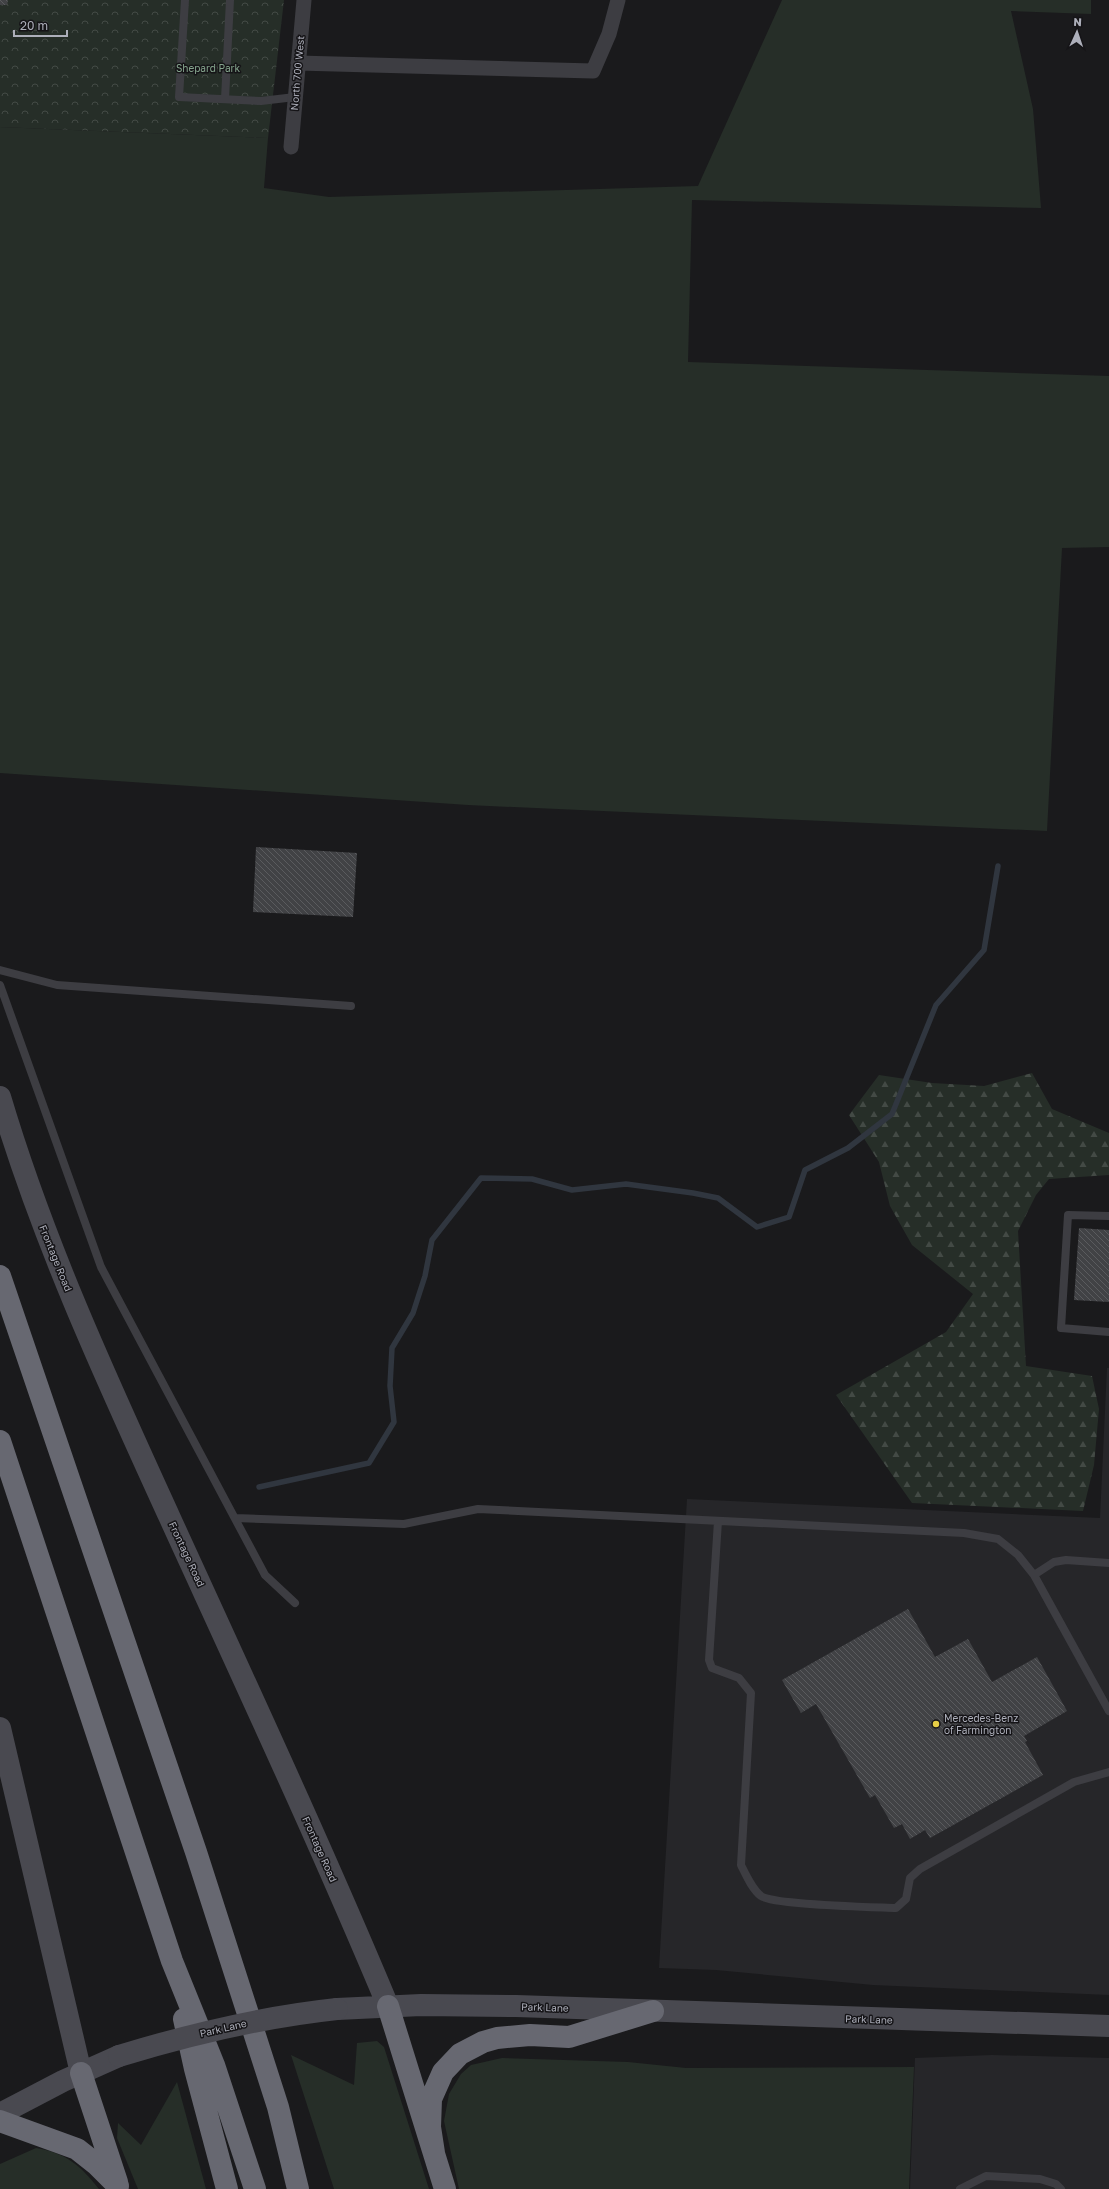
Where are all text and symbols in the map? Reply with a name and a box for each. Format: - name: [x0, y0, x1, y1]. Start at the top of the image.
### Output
- scale bar: [14, 12, 67, 38]
- north arrow: [1057, 12, 1097, 52]
- text: N: [1073, 15, 1082, 28]
- text: 20 m: [20, 18, 48, 33]
- street label: North 700 West: [288, 35, 306, 111]
- park label: Shepard Park: [176, 62, 240, 74]
- street label: Frontage Road: [37, 1223, 75, 1293]
- street label: Frontage Road: [167, 1520, 207, 1588]
- place label: Mercedes-Benz of Farmington: [944, 1712, 1018, 1736]
- marker: Mercedes-Benz of Farmington: [931, 1719, 941, 1729]
- street label: Frontage Road: [300, 1814, 340, 1884]
- street label: Park Lane: [521, 2000, 569, 2014]
- street label: Park Lane: [845, 2012, 893, 2026]
- street label: Park Lane: [198, 2017, 248, 2039]

